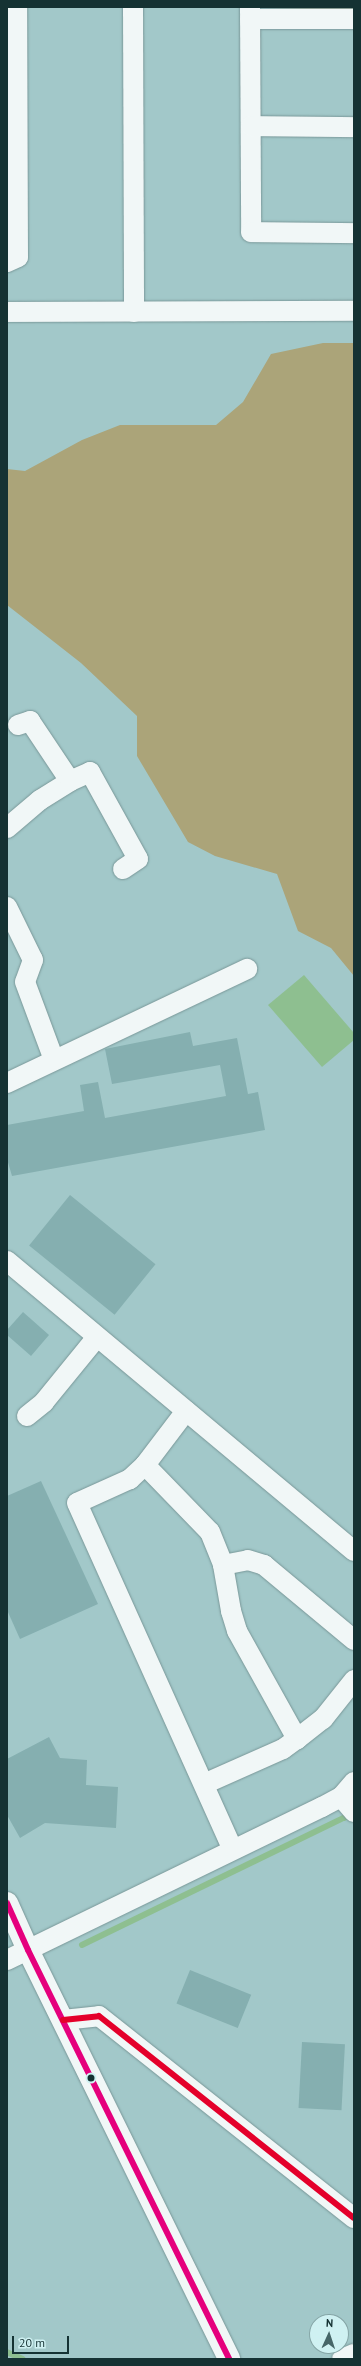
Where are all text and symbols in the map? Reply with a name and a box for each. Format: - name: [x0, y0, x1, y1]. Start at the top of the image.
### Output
- unlabelled marker: [86, 2073, 96, 2083]
- north arrow: [309, 2314, 349, 2354]
- text: N: [326, 2316, 334, 2330]
- scale bar: [14, 2328, 71, 2354]
- text: 20 m: [19, 2335, 45, 2350]

